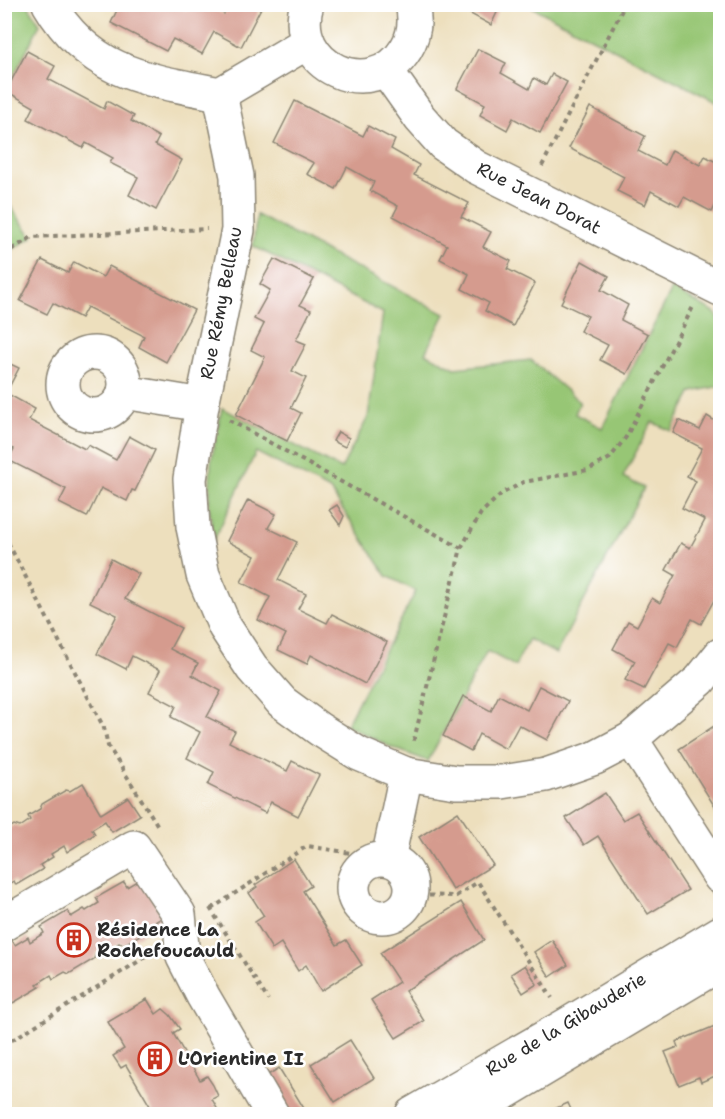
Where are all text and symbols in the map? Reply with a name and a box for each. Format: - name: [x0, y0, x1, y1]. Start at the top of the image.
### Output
- street label: Rue Jean Dorat: [473, 156, 605, 240]
- street label: Rue Rémy Belleau: [194, 225, 248, 381]
- place label: Résidence La Rochefoucauld: [97, 918, 234, 963]
- building icon: Résidence La Rochefoucauld: [56, 922, 92, 958]
- street label: Rue de la Gibauderie: [481, 967, 651, 1081]
- building icon: L'Orientine II: [137, 1041, 173, 1077]
- place label: L'Orientine II: [178, 1047, 304, 1071]

